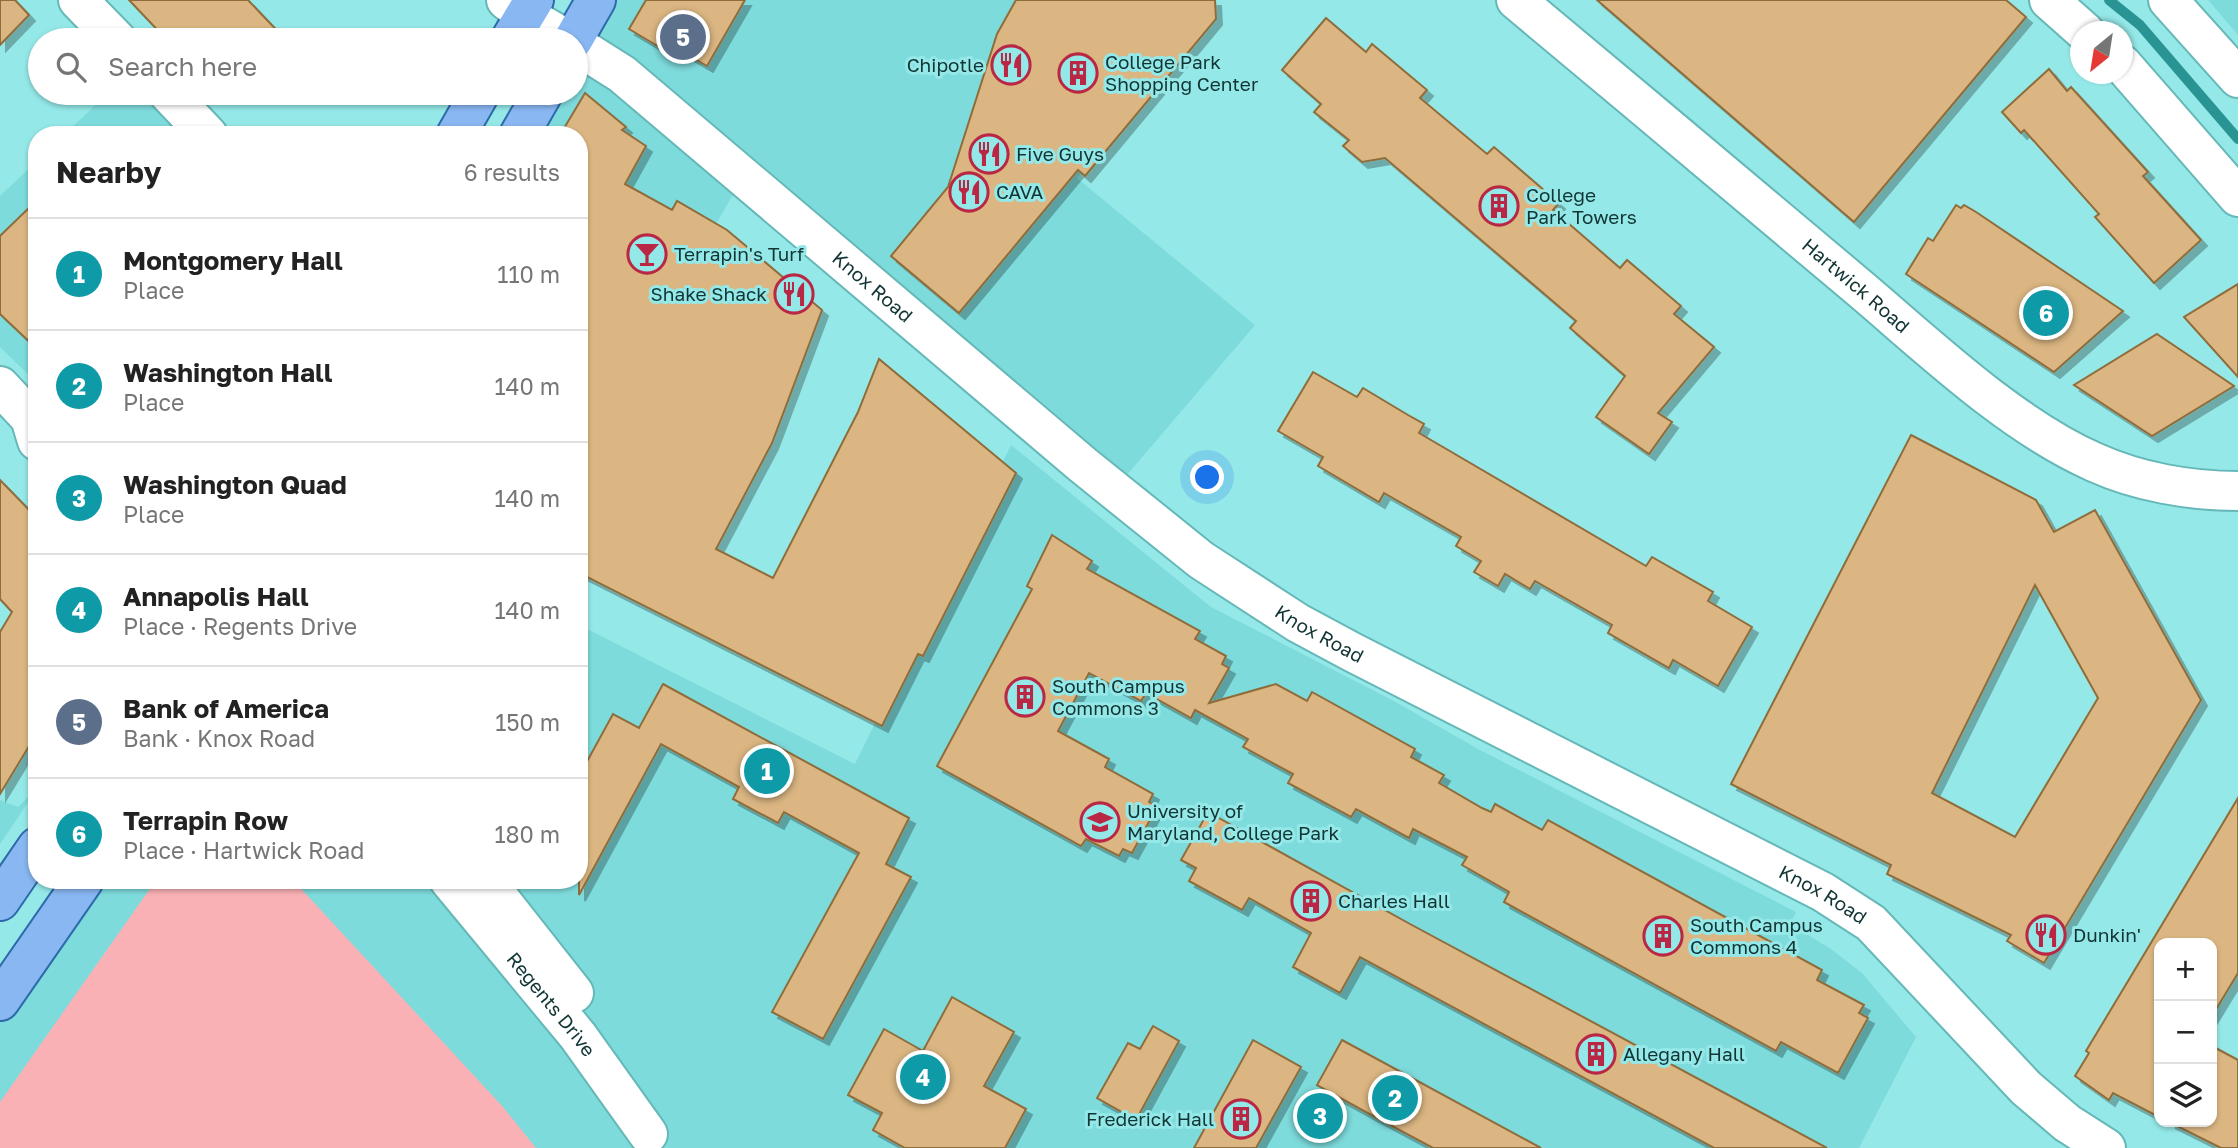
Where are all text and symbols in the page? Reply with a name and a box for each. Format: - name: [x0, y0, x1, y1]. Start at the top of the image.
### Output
- pin: 5: [660, 11, 706, 63]
- north arrow: [2070, 21, 2133, 84]
- search box: [28, 28, 588, 105]
- restaurant icon: Chipotle: [990, 44, 1032, 86]
- icon: search: [52, 48, 90, 86]
- place label: College Park Shopping Center: [1105, 50, 1259, 95]
- text: Search here: [108, 51, 257, 82]
- building icon: College Park Shopping Center: [1057, 52, 1099, 94]
- place label: Chipotle: [907, 53, 984, 76]
- restaurant icon: Five Guys: [968, 133, 1010, 175]
- place label: Five Guys: [1016, 142, 1104, 165]
- text: Nearby: [56, 154, 161, 190]
- text: 6 results: [464, 158, 560, 186]
- restaurant icon: CAVA: [948, 171, 990, 213]
- place label: CAVA: [996, 180, 1044, 203]
- place label: College Park Towers: [1526, 183, 1637, 228]
- building icon: College Park Towers: [1478, 185, 1520, 227]
- bar icon: Terrapin's Turf: [626, 233, 668, 275]
- street label: Hartwick Road: [1798, 233, 1915, 337]
- place label: Terrapin's Turf: [674, 242, 804, 265]
- text: Montgomery Hall: [123, 245, 343, 276]
- street label: Knox Road: [828, 246, 918, 327]
- text: 1: [73, 260, 85, 288]
- text: 110 m: [497, 260, 560, 288]
- restaurant icon: Shake Shack: [773, 273, 815, 315]
- text: Place: [123, 276, 184, 304]
- place label: Shake Shack: [651, 282, 767, 305]
- pin: 6: [2023, 287, 2069, 339]
- text: Washington Hall: [123, 357, 332, 388]
- text: 2: [72, 372, 86, 400]
- text: 140 m: [494, 372, 560, 400]
- text: Place: [123, 388, 184, 416]
- your location: [1190, 460, 1224, 494]
- text: Washington Quad: [123, 469, 347, 500]
- text: 3: [72, 484, 86, 512]
- text: 140 m: [494, 484, 560, 512]
- text: Place: [123, 500, 184, 528]
- text: Annapolis Hall: [123, 581, 309, 612]
- text: 4: [72, 596, 86, 624]
- text: 140 m: [494, 596, 560, 624]
- street label: Knox Road: [1271, 599, 1368, 667]
- text: Place · Regents Drive: [123, 612, 357, 640]
- place label: South Campus Commons 3: [1052, 674, 1185, 719]
- building icon: South Campus Commons 3: [1004, 676, 1046, 718]
- text: Bank of America: [123, 693, 329, 724]
- text: 5: [72, 708, 86, 736]
- text: 150 m: [495, 708, 560, 736]
- text: Bank · Knox Road: [123, 724, 315, 752]
- pin: 1: [744, 745, 790, 797]
- place label: University of Maryland, College Park: [1127, 799, 1339, 844]
- school or university icon: University of Maryland, College Park: [1079, 801, 1121, 843]
- text: Terrapin Row: [123, 805, 288, 836]
- text: 6: [72, 820, 86, 848]
- text: 180 m: [494, 820, 560, 848]
- text: Place · Hartwick Road: [123, 836, 364, 864]
- street label: Knox Road: [1775, 860, 1871, 928]
- building icon: Charles Hall: [1290, 880, 1332, 922]
- place label: Charles Hall: [1338, 889, 1450, 912]
- place label: South Campus Commons 4: [1690, 913, 1823, 958]
- restaurant icon: Dunkin': [2025, 914, 2067, 956]
- building icon: South Campus Commons 4: [1642, 915, 1684, 957]
- place label: Dunkin': [2073, 923, 2141, 946]
- map controls: [2154, 938, 2217, 1127]
- button: +: [2154, 938, 2217, 1001]
- street label: Regents Drive: [502, 947, 601, 1061]
- button: −: [2154, 1001, 2217, 1064]
- building icon: Allegany Hall: [1575, 1033, 1617, 1075]
- place label: Allegany Hall: [1623, 1042, 1745, 1065]
- pin: 4: [900, 1051, 946, 1103]
- button: layers: [2154, 1064, 2217, 1127]
- pin: 2: [1372, 1072, 1418, 1124]
- pin: 3: [1297, 1090, 1343, 1142]
- building icon: Frederick Hall: [1220, 1098, 1262, 1140]
- place label: Frederick Hall: [1086, 1107, 1214, 1130]

